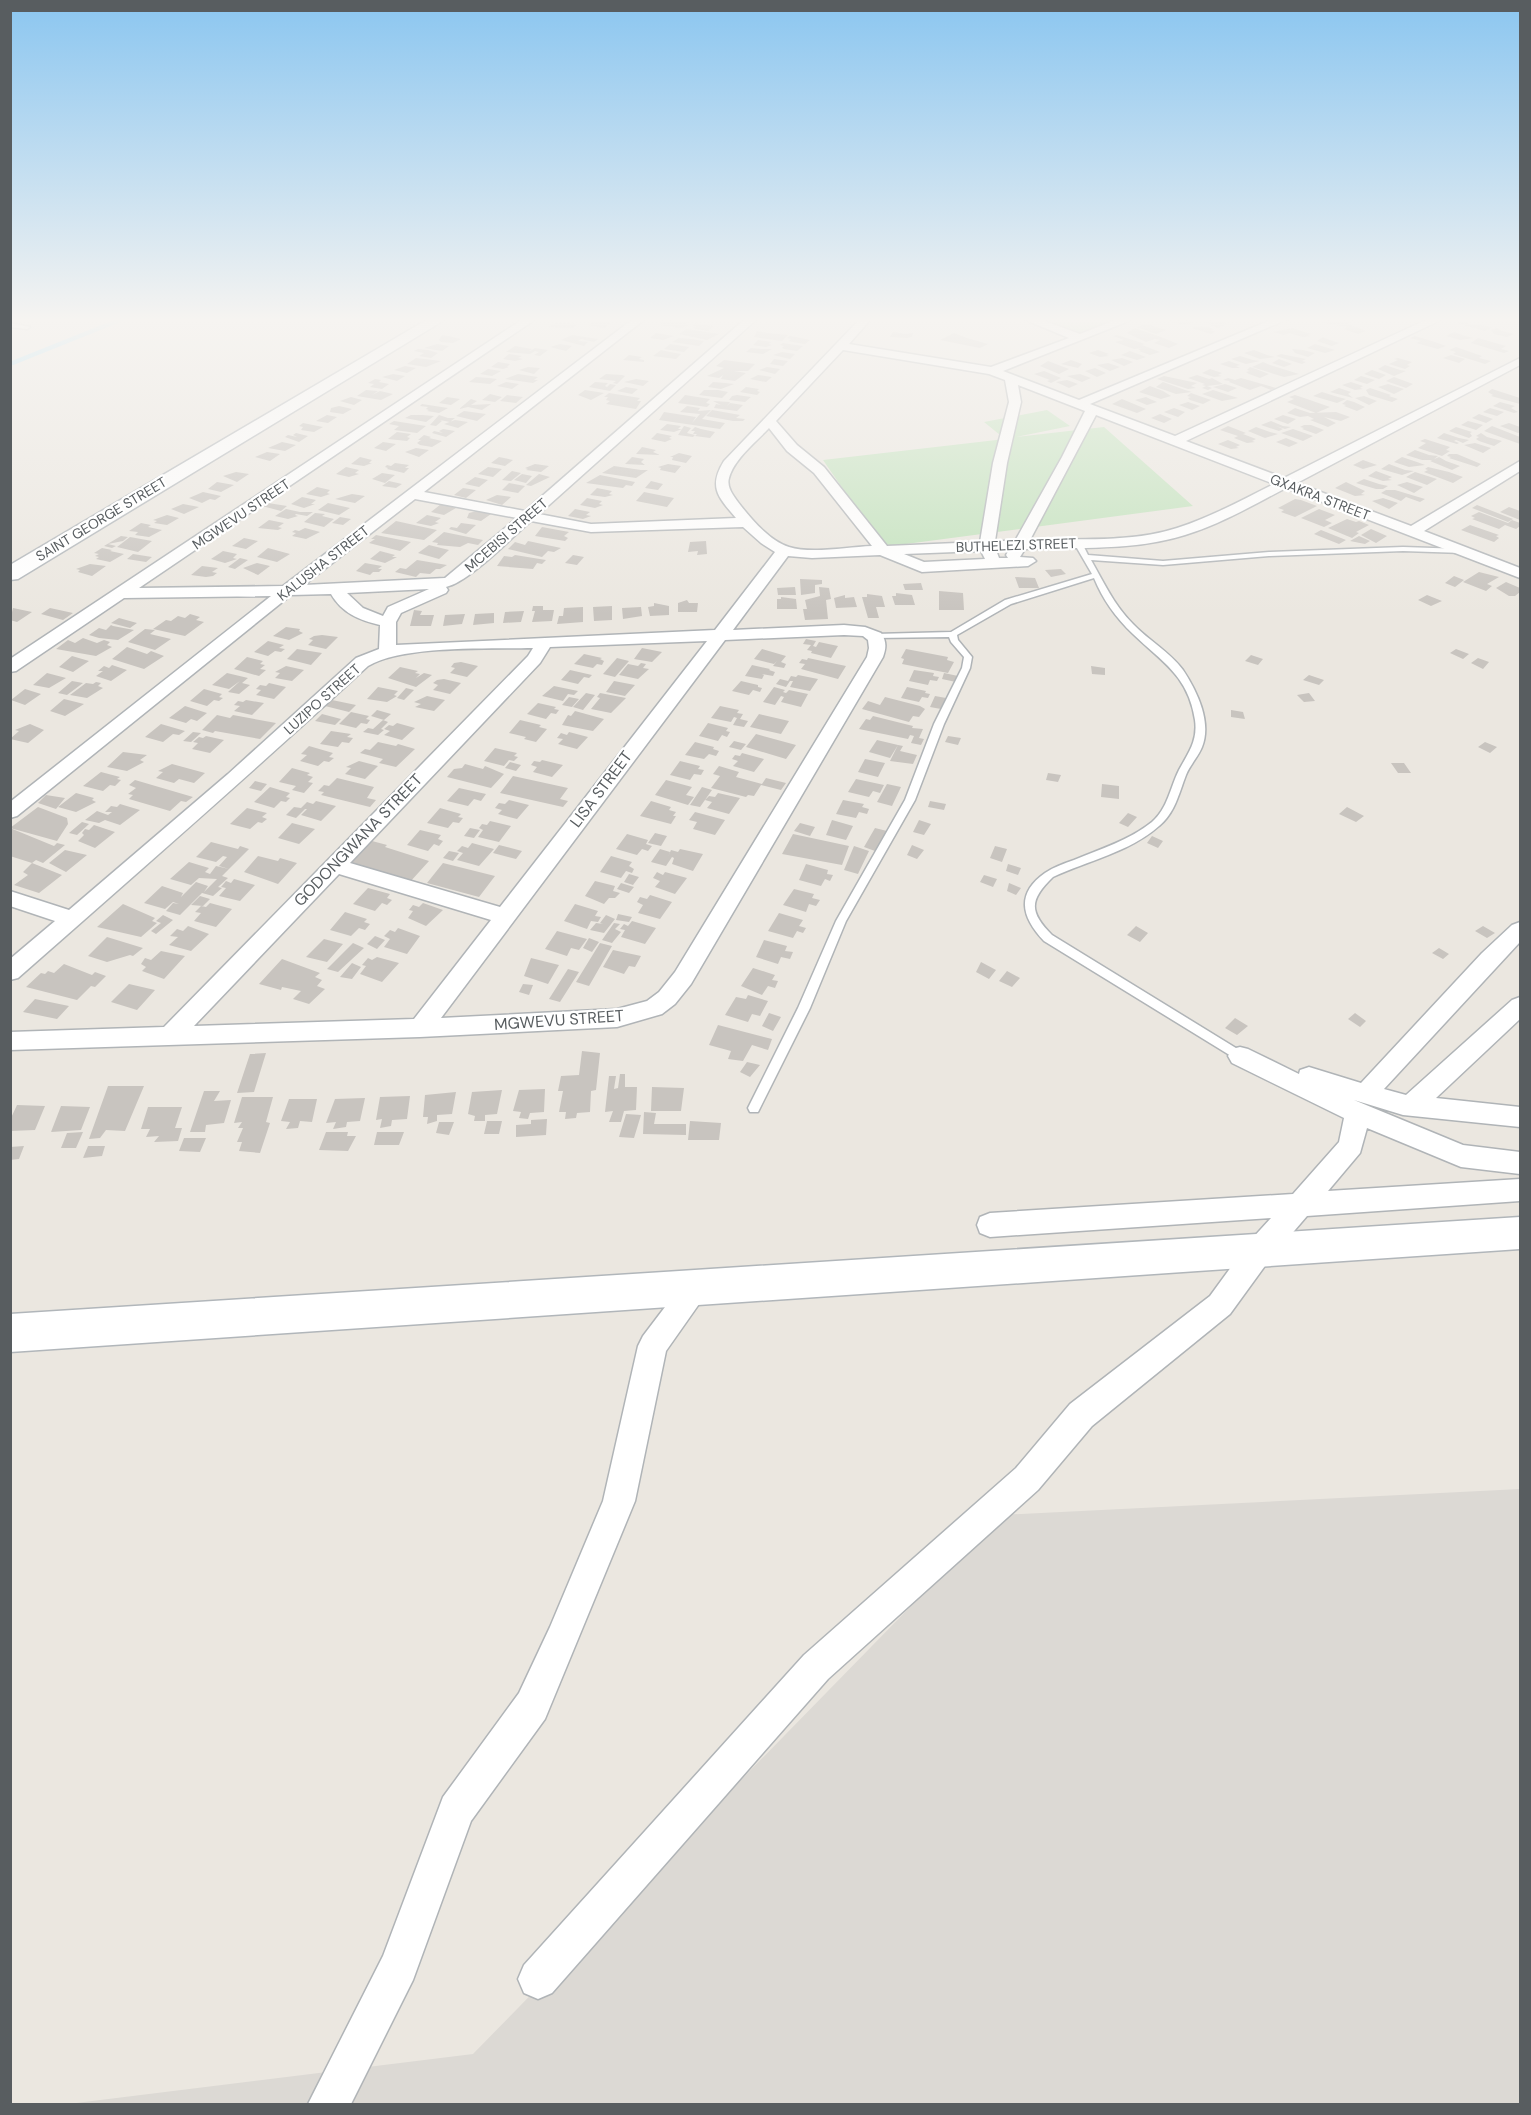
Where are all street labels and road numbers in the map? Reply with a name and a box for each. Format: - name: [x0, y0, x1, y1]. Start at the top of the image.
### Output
- street label: GXAKRA STREET: [1267, 470, 1373, 524]
- street label: SAINT GEORGE STREET: [32, 473, 170, 565]
- street label: MGWEVU STREET: [189, 475, 293, 553]
- street label: MCEBISI STREET: [461, 494, 551, 576]
- street label: KALUSHA STREET: [273, 521, 373, 605]
- street label: BUTHELEZI STREET: [955, 534, 1077, 556]
- street label: LUZIPO STREET: [280, 660, 364, 738]
- street label: LISA STREET: [565, 746, 637, 832]
- street label: GODONGWANA STREET: [289, 769, 427, 911]
- street label: MGWEVU STREET: [493, 1005, 625, 1035]

